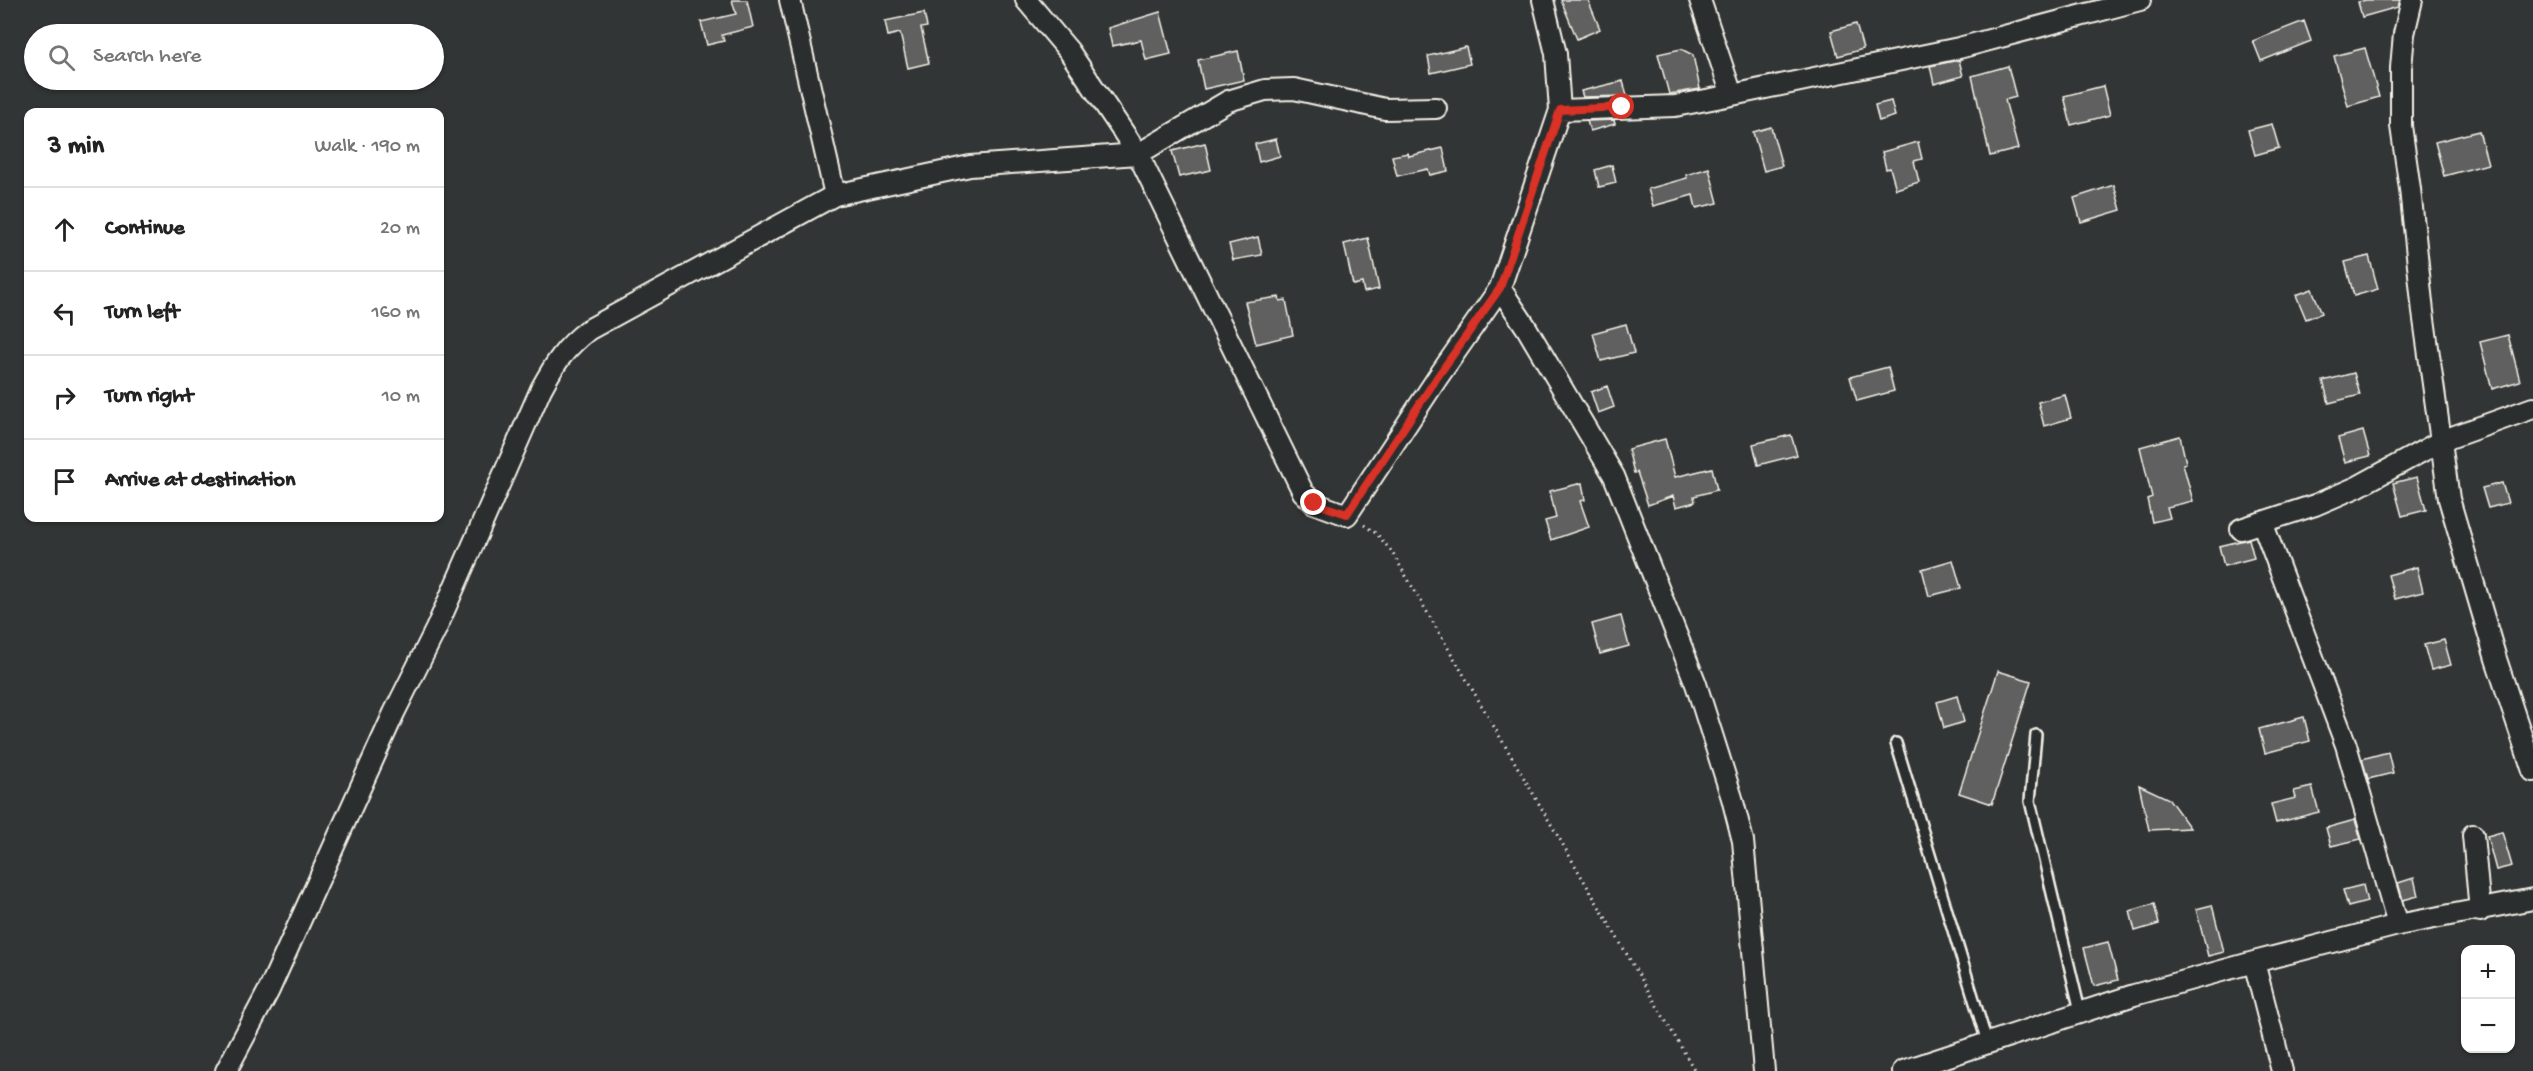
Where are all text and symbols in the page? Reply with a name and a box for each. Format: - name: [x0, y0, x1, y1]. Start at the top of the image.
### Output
- search box: [24, 24, 444, 90]
- icon: search: [45, 41, 78, 74]
- text: Search here: [93, 44, 201, 70]
- route start: [1608, 93, 1634, 119]
- text: 3 min: [48, 132, 104, 163]
- text: Walk · 190 m: [314, 136, 420, 159]
- icon: ahead: [48, 213, 81, 246]
- text: Continue: [105, 216, 185, 242]
- text: 20 m: [380, 218, 420, 241]
- icon: left: [48, 297, 81, 330]
- text: Turn left: [105, 300, 179, 326]
- text: 160 m: [371, 302, 420, 325]
- icon: right: [48, 381, 81, 414]
- text: Turn right: [105, 384, 193, 410]
- text: 10 m: [382, 386, 420, 409]
- icon: arrive: [48, 465, 81, 498]
- text: Arrive at destination: [105, 468, 295, 494]
- route end: [1300, 489, 1326, 515]
- map controls: [2461, 945, 2515, 1053]
- button: +: [2461, 945, 2515, 999]
- button: −: [2461, 999, 2515, 1053]

